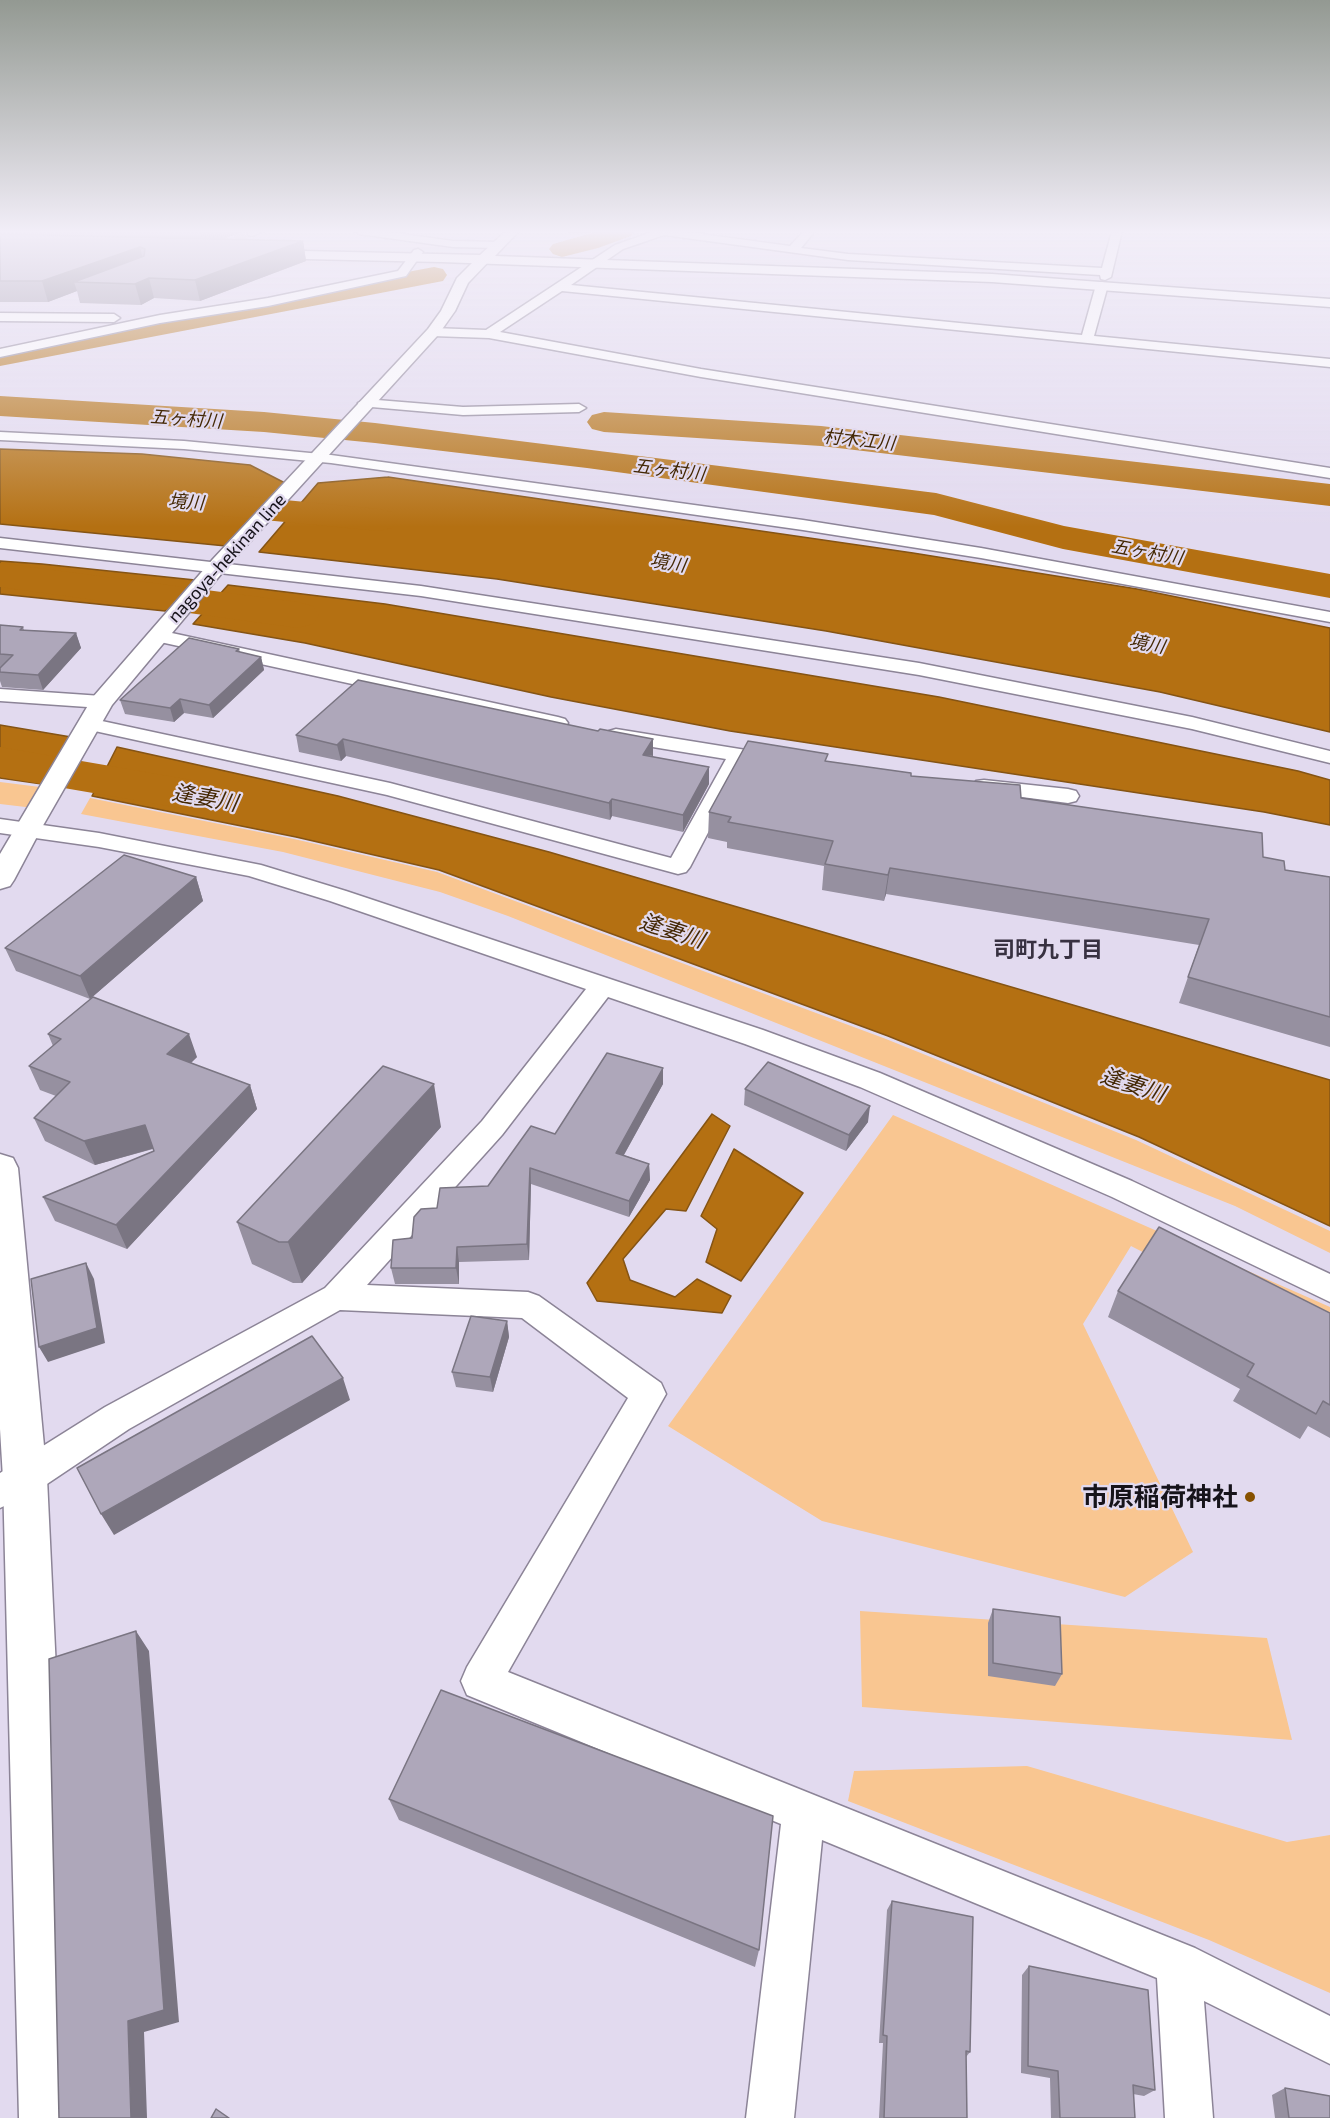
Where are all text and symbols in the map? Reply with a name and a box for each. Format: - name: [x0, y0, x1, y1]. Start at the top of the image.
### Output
- water label: 五ヶ村川: [149, 406, 223, 432]
- water label: 村木江川: [822, 425, 896, 455]
- water label: 五ヶ村川: [632, 455, 706, 485]
- street label: nagoya-hekinan line: [163, 489, 291, 627]
- water label: 境川: [167, 490, 205, 514]
- water label: 五ヶ村川: [1110, 535, 1184, 569]
- water label: 境川: [649, 550, 687, 576]
- water label: 境川: [1127, 630, 1167, 658]
- water label: 逢妻川: [170, 779, 240, 817]
- water label: 逢妻川: [637, 908, 707, 954]
- district label: 司町九丁目: [993, 937, 1103, 963]
- water label: 逢妻川: [1098, 1062, 1168, 1108]
- place label: 市原稲荷神社: [1082, 1481, 1238, 1513]
- marker: 市原稲荷神社: [1243, 1490, 1257, 1504]

